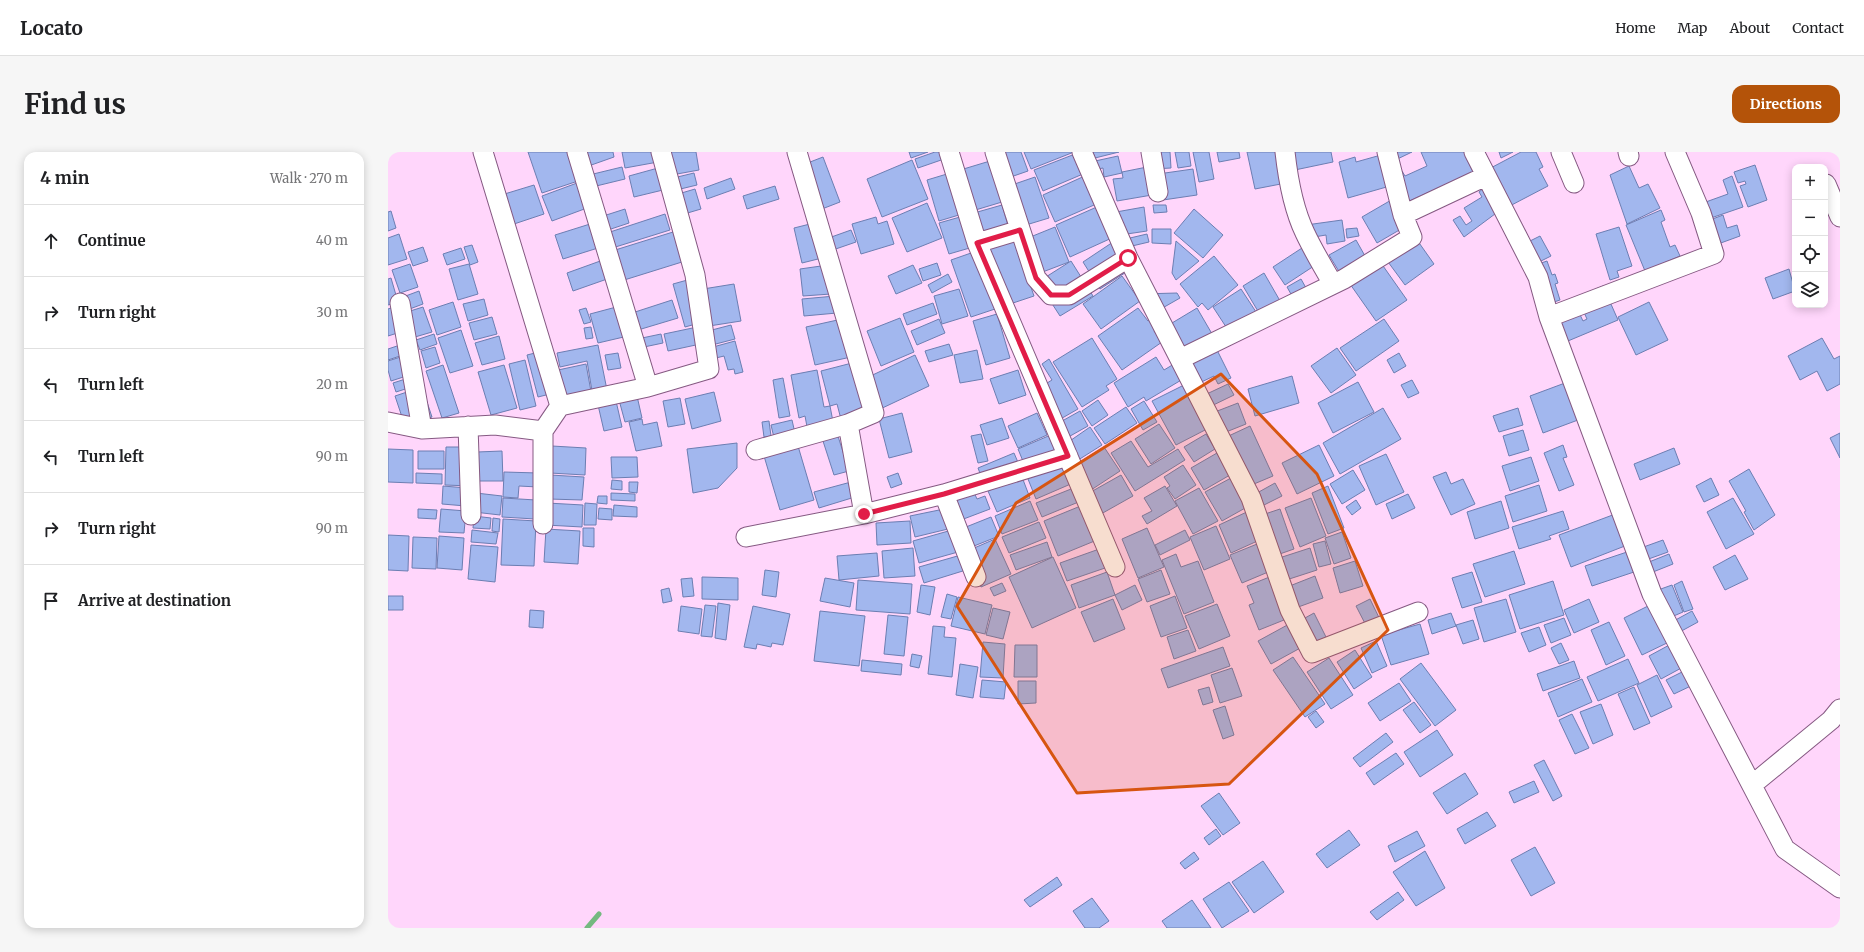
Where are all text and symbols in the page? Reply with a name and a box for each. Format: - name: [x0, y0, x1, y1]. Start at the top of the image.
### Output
- text: Locato: [20, 16, 83, 40]
- text: Home: [1615, 19, 1656, 37]
- text: Map: [1678, 19, 1707, 37]
- text: About: [1729, 19, 1770, 37]
- text: Contact: [1792, 19, 1844, 37]
- button: Directions: [1732, 85, 1840, 123]
- text: Find us: [24, 86, 126, 122]
- map controls: [1792, 164, 1828, 308]
- button: +: [1792, 164, 1828, 200]
- text: 4 min: [40, 167, 89, 189]
- text: Walk · 270 m: [270, 170, 348, 187]
- button: −: [1792, 200, 1828, 236]
- icon: ahead: [40, 230, 62, 252]
- text: Continue: [78, 231, 146, 250]
- text: 40 m: [316, 232, 348, 249]
- button: locate: [1792, 236, 1828, 272]
- route start: [1119, 249, 1137, 267]
- button: layers: [1792, 272, 1828, 308]
- icon: right: [40, 302, 62, 324]
- text: Turn right: [78, 303, 156, 322]
- text: 30 m: [316, 304, 348, 321]
- icon: left: [40, 374, 62, 396]
- text: Turn left: [78, 375, 144, 394]
- text: 20 m: [316, 376, 348, 393]
- icon: left: [40, 446, 62, 468]
- text: Turn left: [78, 447, 144, 466]
- text: 90 m: [316, 448, 348, 465]
- route end: [855, 505, 873, 523]
- icon: right: [40, 518, 62, 540]
- text: Turn right: [78, 519, 156, 538]
- text: 90 m: [316, 520, 348, 537]
- icon: arrive: [40, 590, 62, 612]
- text: Arrive at destination: [78, 591, 231, 610]

